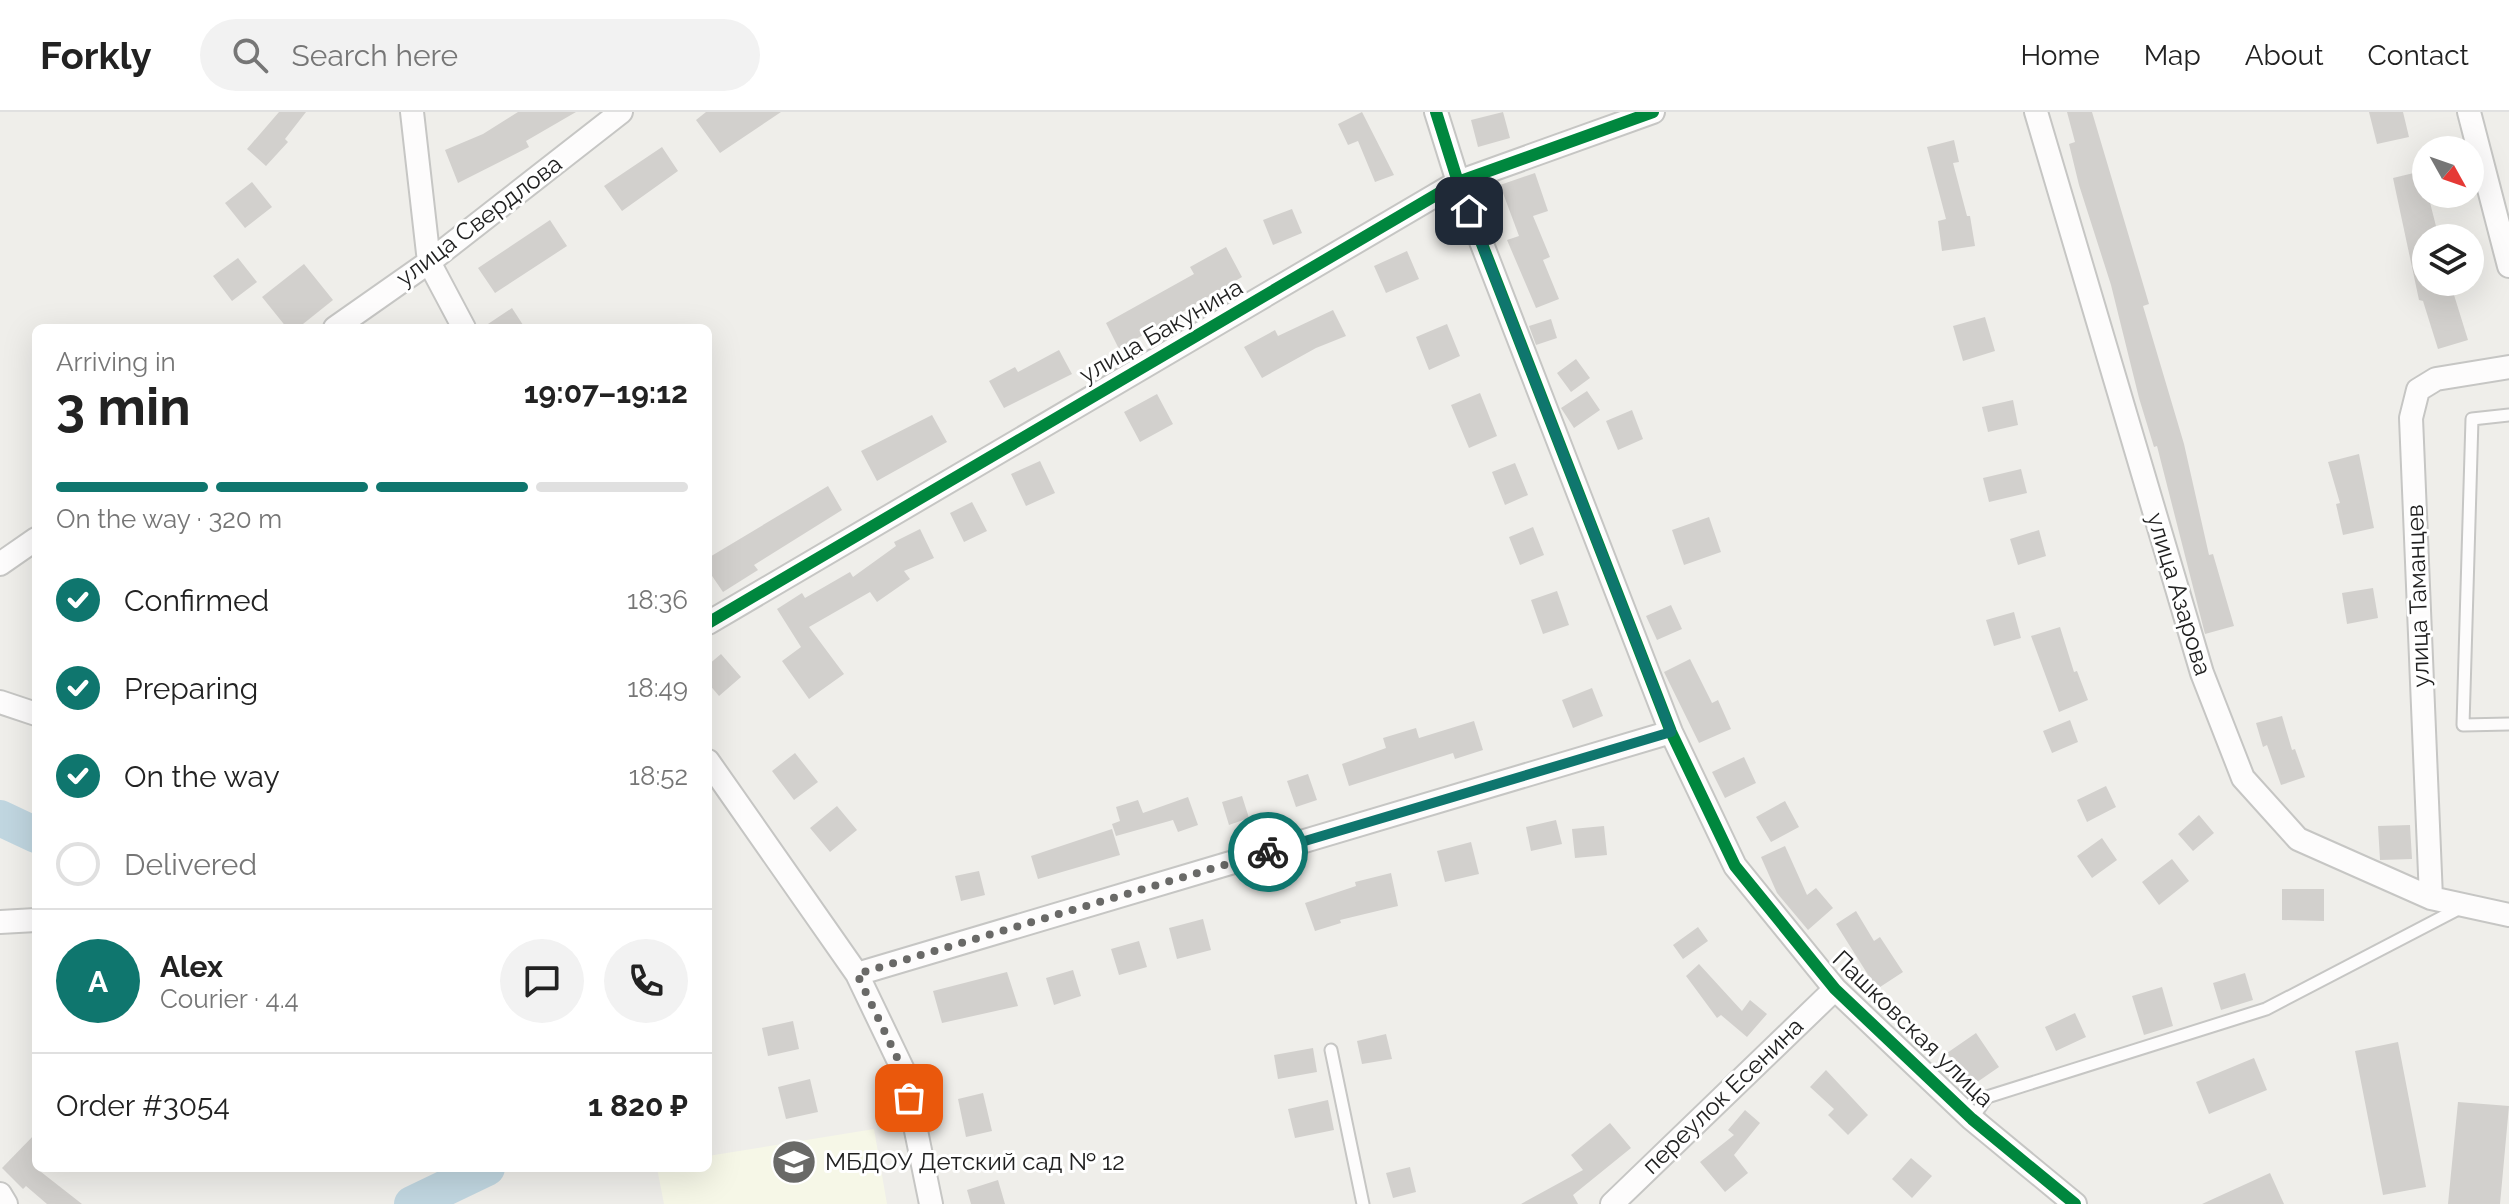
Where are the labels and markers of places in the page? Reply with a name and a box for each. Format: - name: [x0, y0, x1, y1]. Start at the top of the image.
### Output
- pin: [1435, 177, 1503, 245]
- pin: [875, 1064, 943, 1132]
- school or university icon: МБДОУ Детский сад № 12: [770, 1138, 818, 1186]
- place label: МБДОУ Детский сад № 12: [825, 1147, 1125, 1176]

